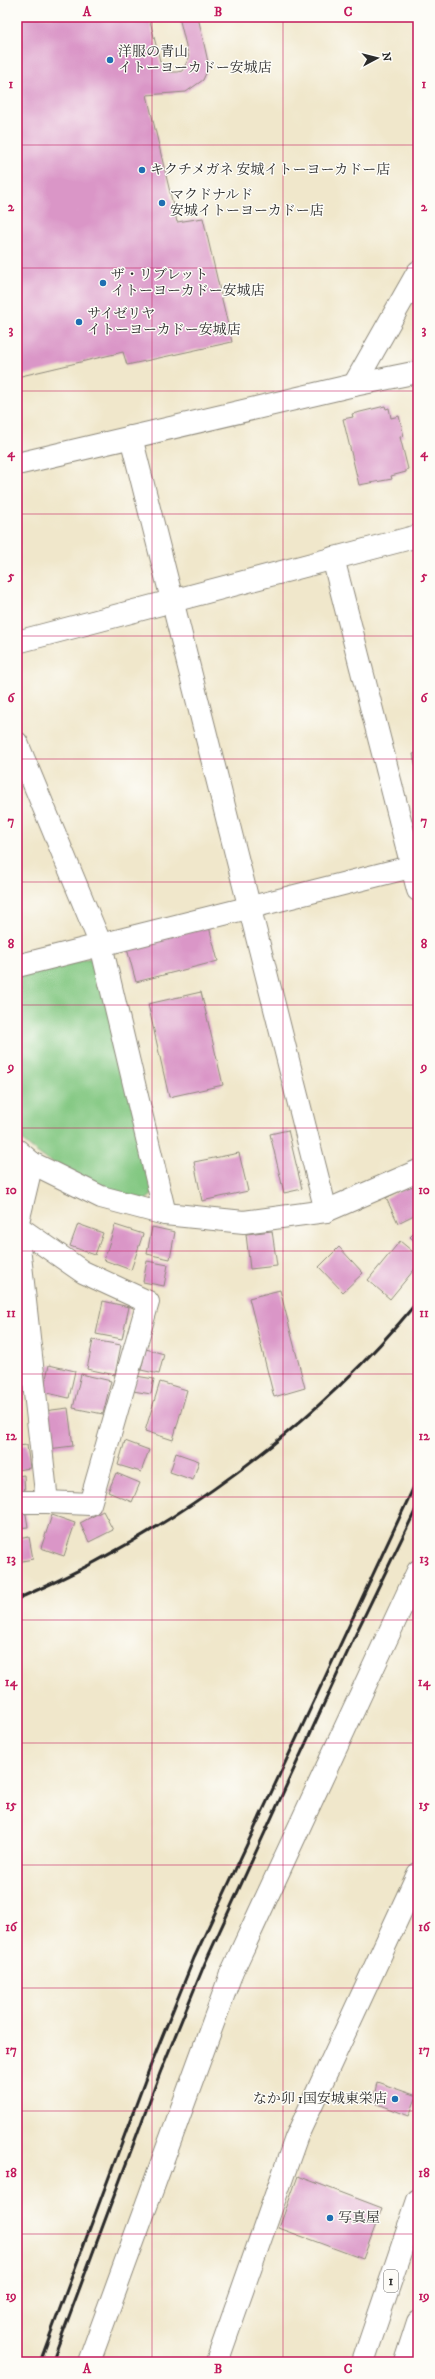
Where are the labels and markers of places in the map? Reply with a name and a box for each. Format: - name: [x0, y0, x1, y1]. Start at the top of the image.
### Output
- place label: 洋服の青山 イトーヨーカドー安城店: [118, 43, 272, 77]
- marker: 洋服の青山 イトーヨーカドー安城店: [105, 55, 115, 65]
- place label: キクチメガネ 安城イトーヨーカドー店: [150, 161, 390, 179]
- marker: キクチメガネ 安城イトーヨーカドー店: [137, 165, 147, 175]
- place label: マクドナルド 安城イトーヨーカドー店: [170, 186, 324, 220]
- marker: マクドナルド 安城イトーヨーカドー店: [157, 198, 167, 208]
- place label: ザ・リブレット イトーヨーカドー安城店: [111, 266, 265, 300]
- marker: ザ・リブレット イトーヨーカドー安城店: [98, 278, 108, 288]
- place label: サイゼリヤ イトーヨーカドー安城店: [87, 305, 241, 339]
- marker: サイゼリヤ イトーヨーカドー安城店: [74, 317, 84, 327]
- place label: なか卯 1国安城東栄店: [253, 2090, 387, 2108]
- marker: なか卯 1国安城東栄店: [390, 2094, 400, 2104]
- place label: 写真屋: [338, 2209, 380, 2227]
- marker: 写真屋: [325, 2213, 335, 2223]

